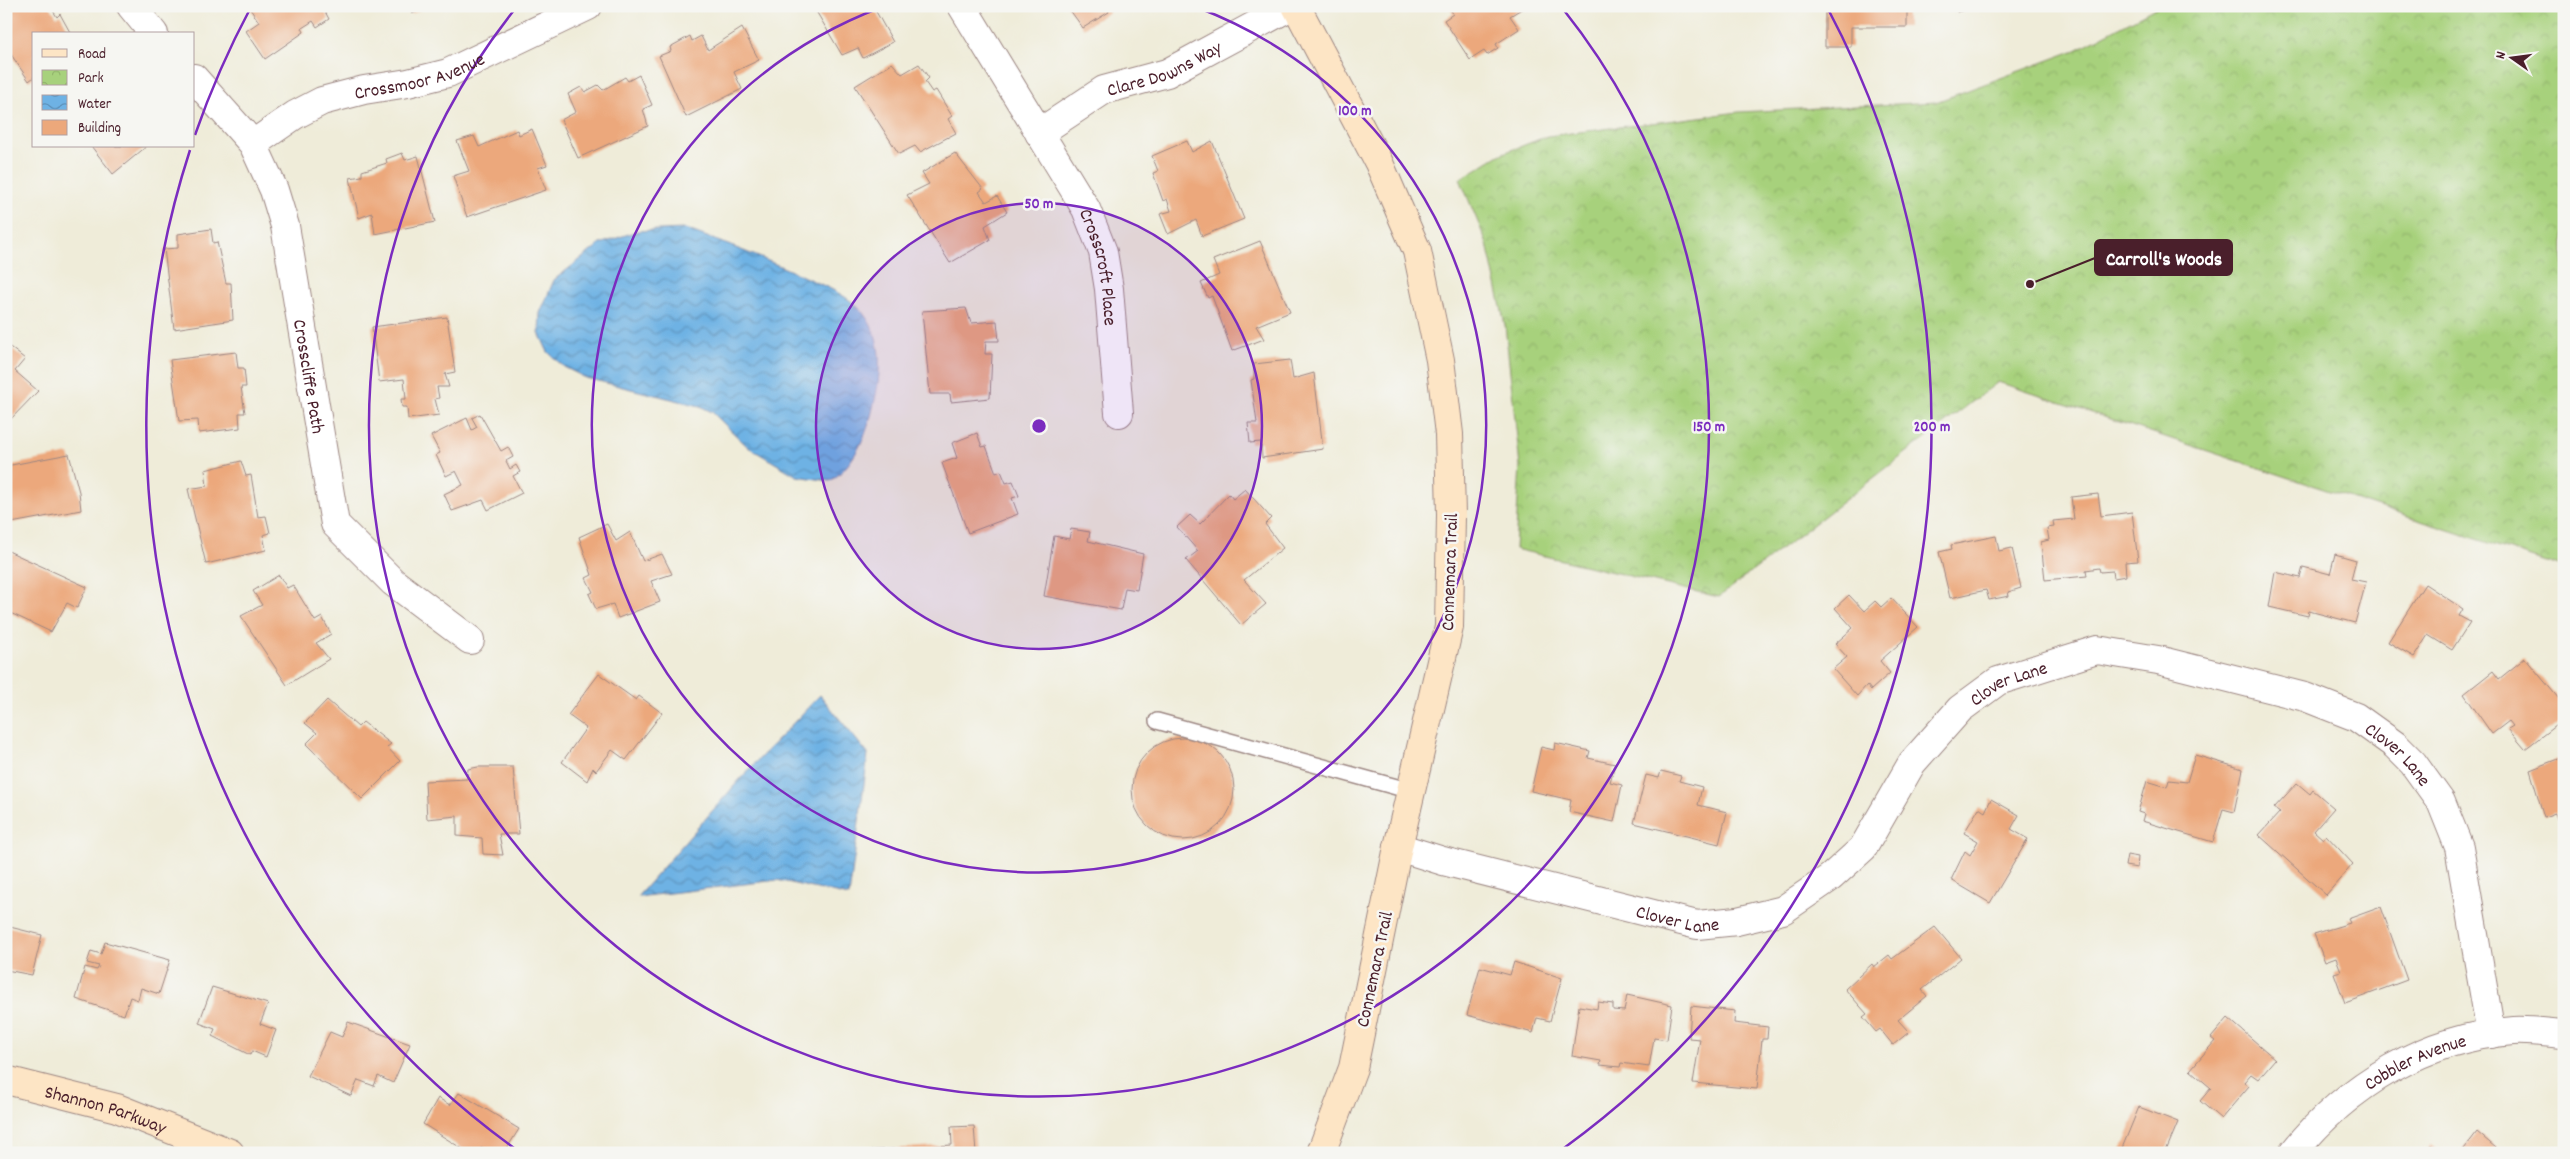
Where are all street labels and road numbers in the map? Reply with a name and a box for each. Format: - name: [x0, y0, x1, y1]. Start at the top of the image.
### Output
- street label: Clare Downs Way: [1104, 36, 1228, 106]
- street label: Crossmoor Avenue: [352, 47, 490, 109]
- street label: Crosscroft Place: [1070, 205, 1122, 327]
- street label: Crosscliffe Path: [284, 318, 330, 436]
- street label: Connemara Trail: [1436, 512, 1467, 631]
- street label: Clover Lane: [1965, 656, 2051, 715]
- street label: Clover Lane: [2358, 717, 2436, 793]
- street label: Clover Lane: [1633, 900, 1721, 942]
- street label: Connemara Trail: [1351, 909, 1402, 1030]
- street label: Cobbler Avenue: [2360, 1029, 2470, 1099]
- street label: Shannon Parkway: [41, 1080, 170, 1143]

